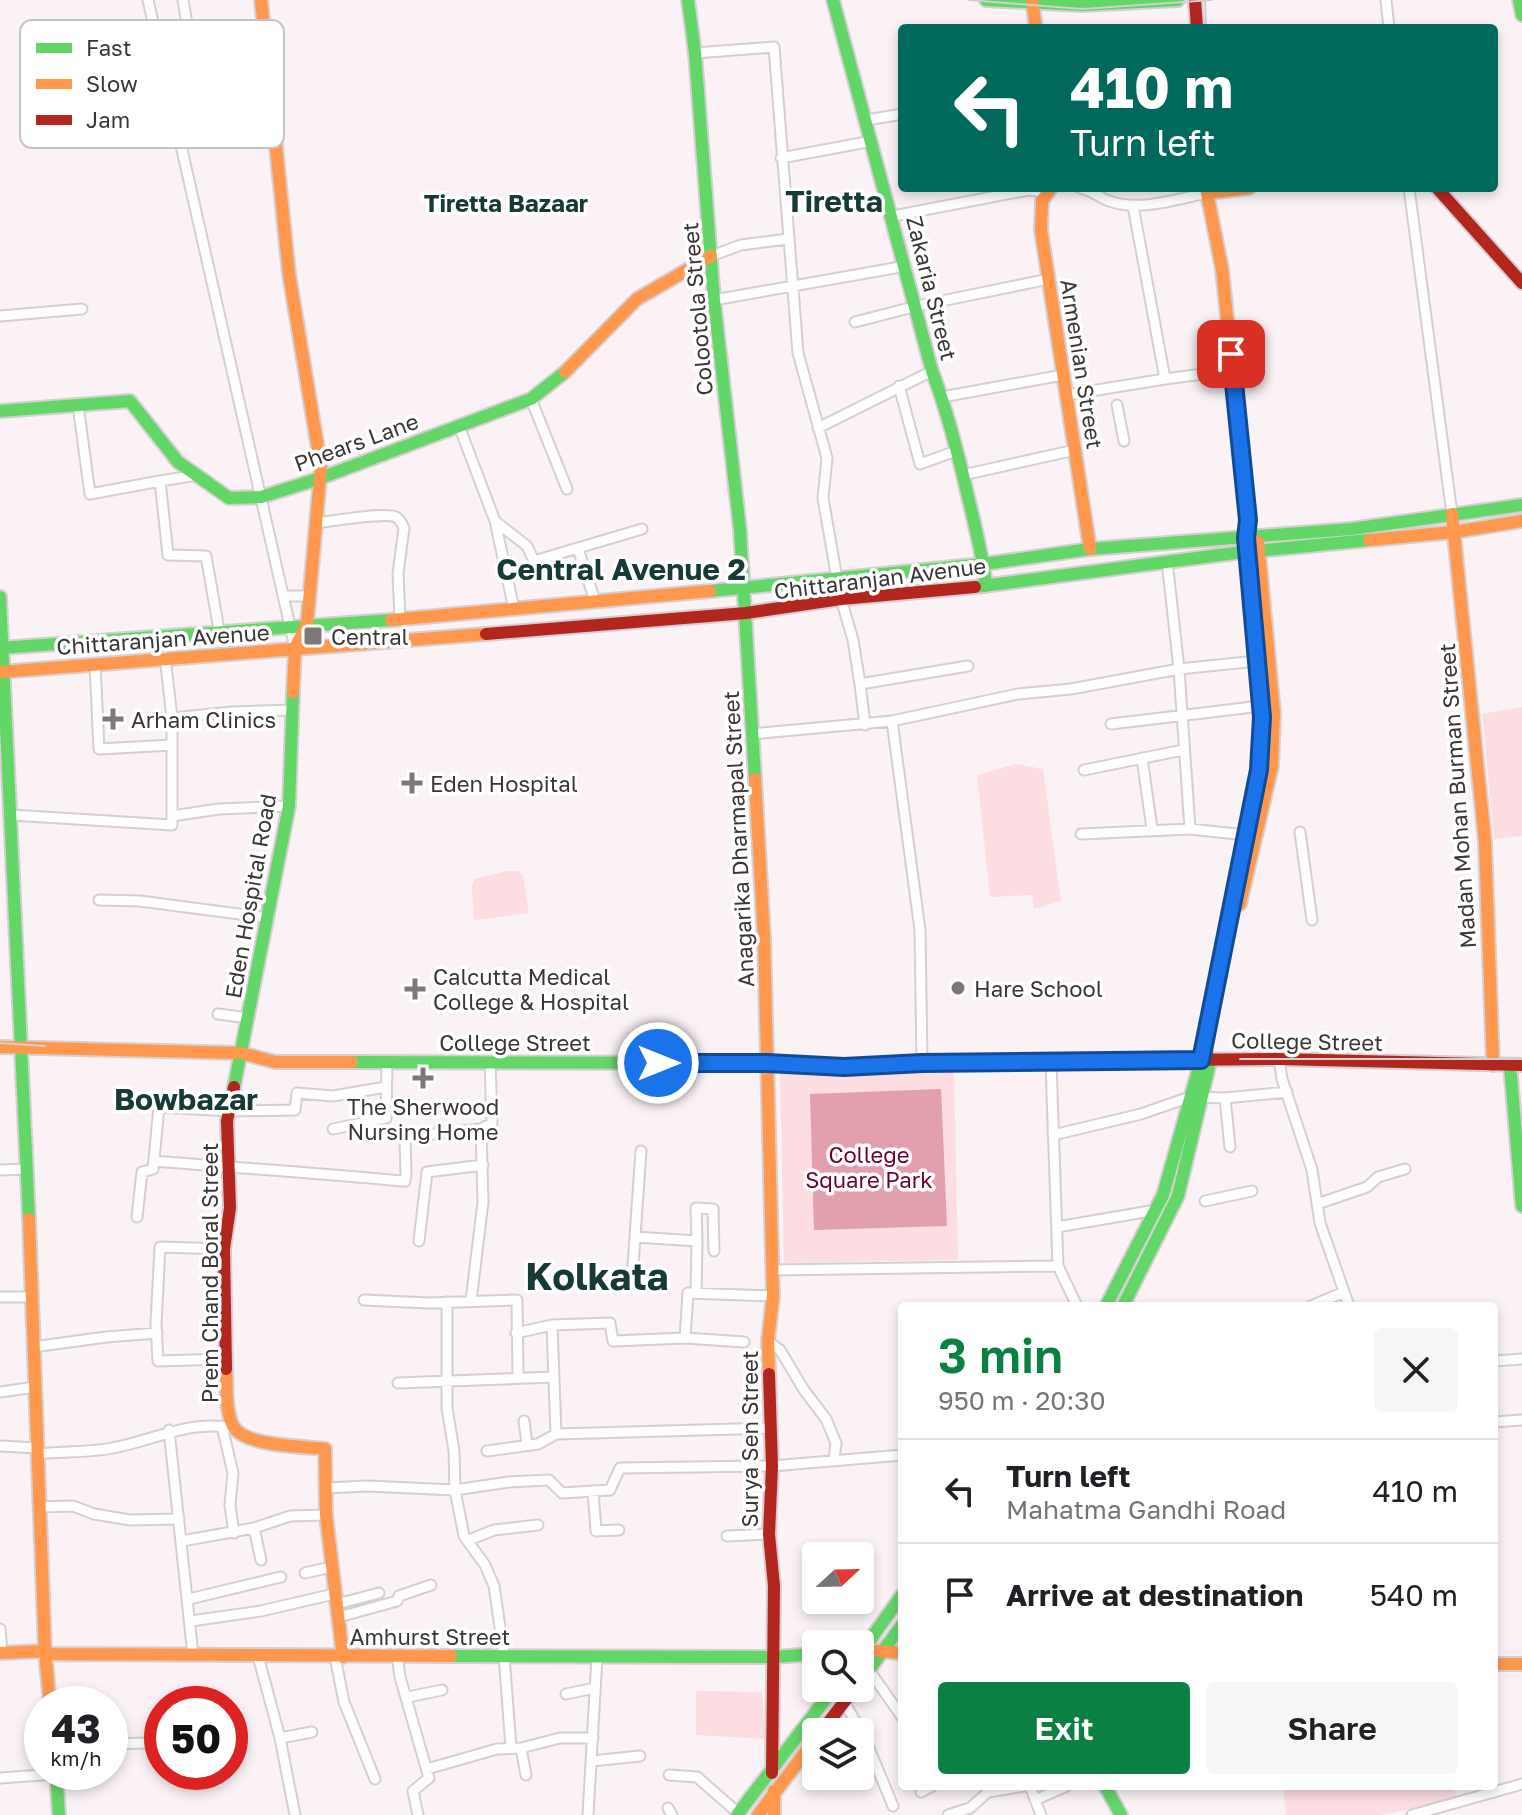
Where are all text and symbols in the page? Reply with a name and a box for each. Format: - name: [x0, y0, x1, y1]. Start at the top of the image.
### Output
- legend: [20, 20, 284, 148]
- text: Fast: [86, 34, 132, 61]
- text: 410 m: [1070, 53, 1233, 120]
- icon: left: [938, 56, 1042, 160]
- text: Slow: [86, 70, 138, 97]
- text: Jam: [86, 106, 130, 133]
- text: Turn left: [1070, 121, 1216, 164]
- district label: Tiretta: [785, 183, 883, 219]
- district label: Tiretta Bazaar: [424, 188, 588, 217]
- street label: Zakaria Street: [901, 213, 963, 363]
- street label: Colootola Street: [676, 221, 718, 397]
- street label: Armenian Street: [1055, 277, 1109, 451]
- pin: [1197, 320, 1265, 388]
- icon: arrive: [1209, 332, 1253, 376]
- street label: Phears Lane: [290, 407, 422, 477]
- district label: Central Avenue 2: [496, 551, 746, 587]
- street label: Chittaranjan Avenue: [772, 552, 988, 604]
- street label: Chittaranjan Avenue: [56, 618, 270, 660]
- place label: Central: [331, 623, 409, 650]
- marker: Central: [302, 625, 324, 647]
- street label: Madan Mohan Burman Street: [1433, 642, 1481, 950]
- street label: Anagarika Dharmapal Street: [717, 690, 759, 988]
- place label: Arham Clinics: [131, 706, 276, 733]
- marker: Arham Clinics: [102, 708, 124, 730]
- place label: Eden Hospital: [430, 770, 578, 797]
- marker: Eden Hospital: [401, 772, 423, 794]
- street label: Eden Hospital Road: [219, 792, 281, 1000]
- place label: Calcutta Medical College & Hospital: [433, 963, 629, 1015]
- place label: Hare School: [974, 975, 1103, 1002]
- marker: Calcutta Medical College & Hospital: [404, 978, 426, 1000]
- marker: Hare School: [949, 979, 967, 997]
- position arrow: [616, 1021, 700, 1105]
- street label: College Street: [1231, 1026, 1383, 1056]
- street label: College Street: [439, 1029, 591, 1056]
- marker: The Sherwood Nursing Home: [412, 1067, 434, 1089]
- district label: Bowbazar: [114, 1081, 258, 1117]
- place label: The Sherwood Nursing Home: [347, 1093, 499, 1145]
- park label: College Square Park: [805, 1141, 933, 1193]
- street label: Prem Chand Boral Street: [196, 1143, 223, 1403]
- district label: Kolkata: [525, 1253, 669, 1298]
- text: 3 min: [938, 1326, 1063, 1384]
- button: close: [1374, 1328, 1458, 1412]
- street label: Surya Sen Street: [736, 1350, 763, 1528]
- text: 950 m · 20:30: [938, 1385, 1106, 1416]
- text: Turn left: [1006, 1458, 1131, 1494]
- icon: left: [938, 1469, 982, 1513]
- text: 410 m: [1373, 1473, 1458, 1509]
- text: Mahatma Gandhi Road: [1006, 1494, 1286, 1525]
- north arrow: [802, 1542, 874, 1614]
- map controls: [802, 1542, 874, 1790]
- icon: arrive: [938, 1573, 982, 1617]
- text: Arrive at destination: [1006, 1577, 1303, 1613]
- text: 540 m: [1370, 1577, 1458, 1613]
- street label: Amhurst Street: [350, 1623, 510, 1650]
- button: search: [802, 1630, 874, 1702]
- button: Exit: [938, 1682, 1190, 1774]
- button: Share: [1206, 1682, 1458, 1774]
- speed limit sign: 50: [144, 1686, 248, 1790]
- text: 43: [51, 1704, 101, 1752]
- button: layers: [802, 1718, 874, 1790]
- text: km/h: [51, 1746, 101, 1770]

